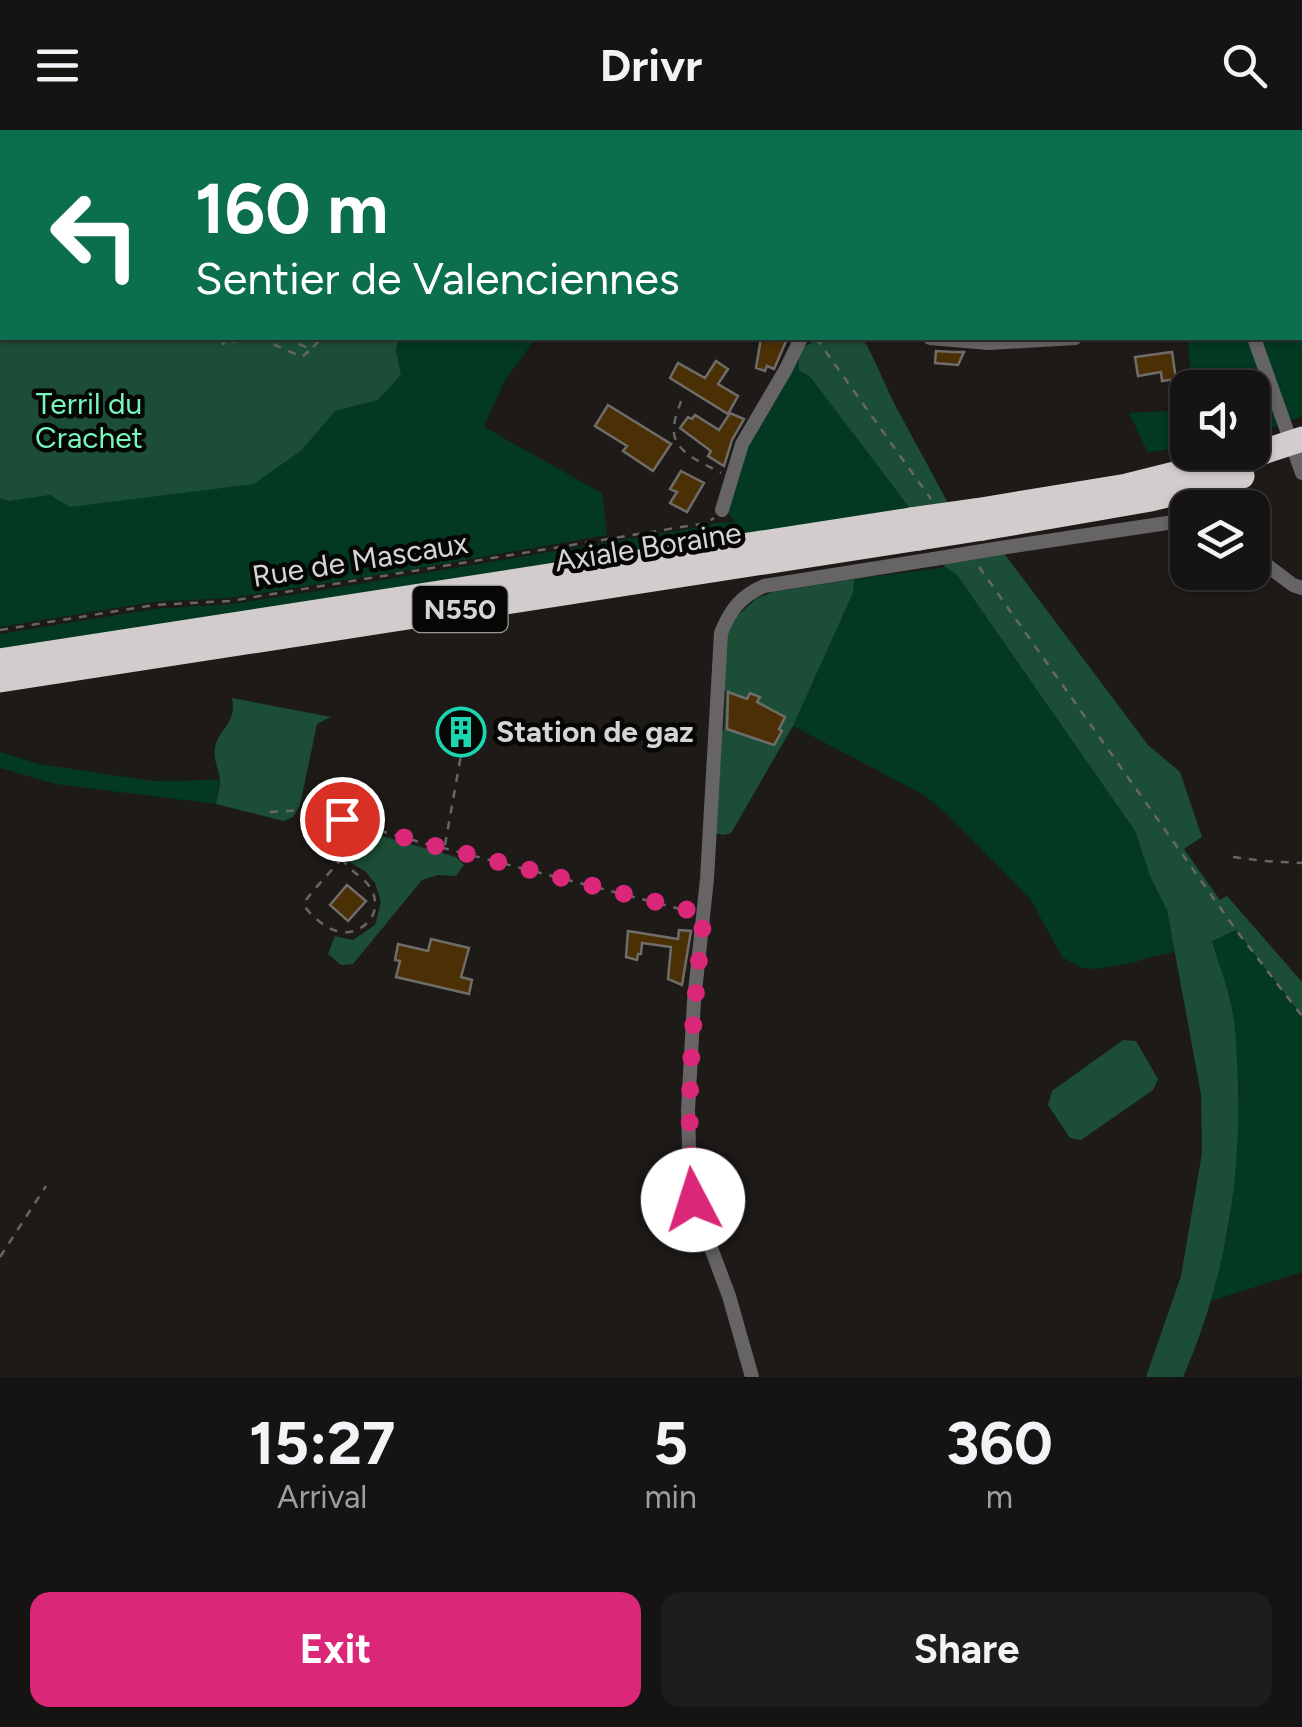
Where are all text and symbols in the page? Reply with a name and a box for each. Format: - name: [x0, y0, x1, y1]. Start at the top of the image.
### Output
- icon: menu: [30, 38, 85, 93]
- text: Drivr: [600, 38, 702, 92]
- icon: search: [1217, 38, 1272, 93]
- text: 160 m: [195, 166, 388, 251]
- icon: left: [30, 170, 160, 300]
- text: Sentier de Valenciennes: [195, 251, 680, 305]
- map controls: [1170, 370, 1270, 590]
- button: sound: [1170, 370, 1270, 470]
- park label: Terril du Crachet: [35, 385, 143, 456]
- button: layers: [1170, 490, 1270, 590]
- street label: Axiale Boraine: [552, 513, 744, 580]
- street label: Rue de Mascaux: [249, 524, 470, 595]
- road number: N550: [412, 586, 508, 632]
- building icon: Station de gaz: [435, 706, 487, 758]
- place label: Station de gaz: [496, 713, 693, 750]
- pin: [300, 777, 385, 862]
- icon: arrive: [315, 792, 370, 847]
- position arrow: [641, 1148, 745, 1252]
- text: 15:27: [249, 1407, 395, 1479]
- text: 5: [653, 1407, 688, 1479]
- text: 360: [946, 1407, 1053, 1479]
- text: Arrival: [277, 1478, 367, 1516]
- text: min: [644, 1478, 697, 1516]
- text: m: [986, 1478, 1013, 1516]
- button: Exit: [30, 1592, 641, 1707]
- button: Share: [661, 1592, 1272, 1707]

